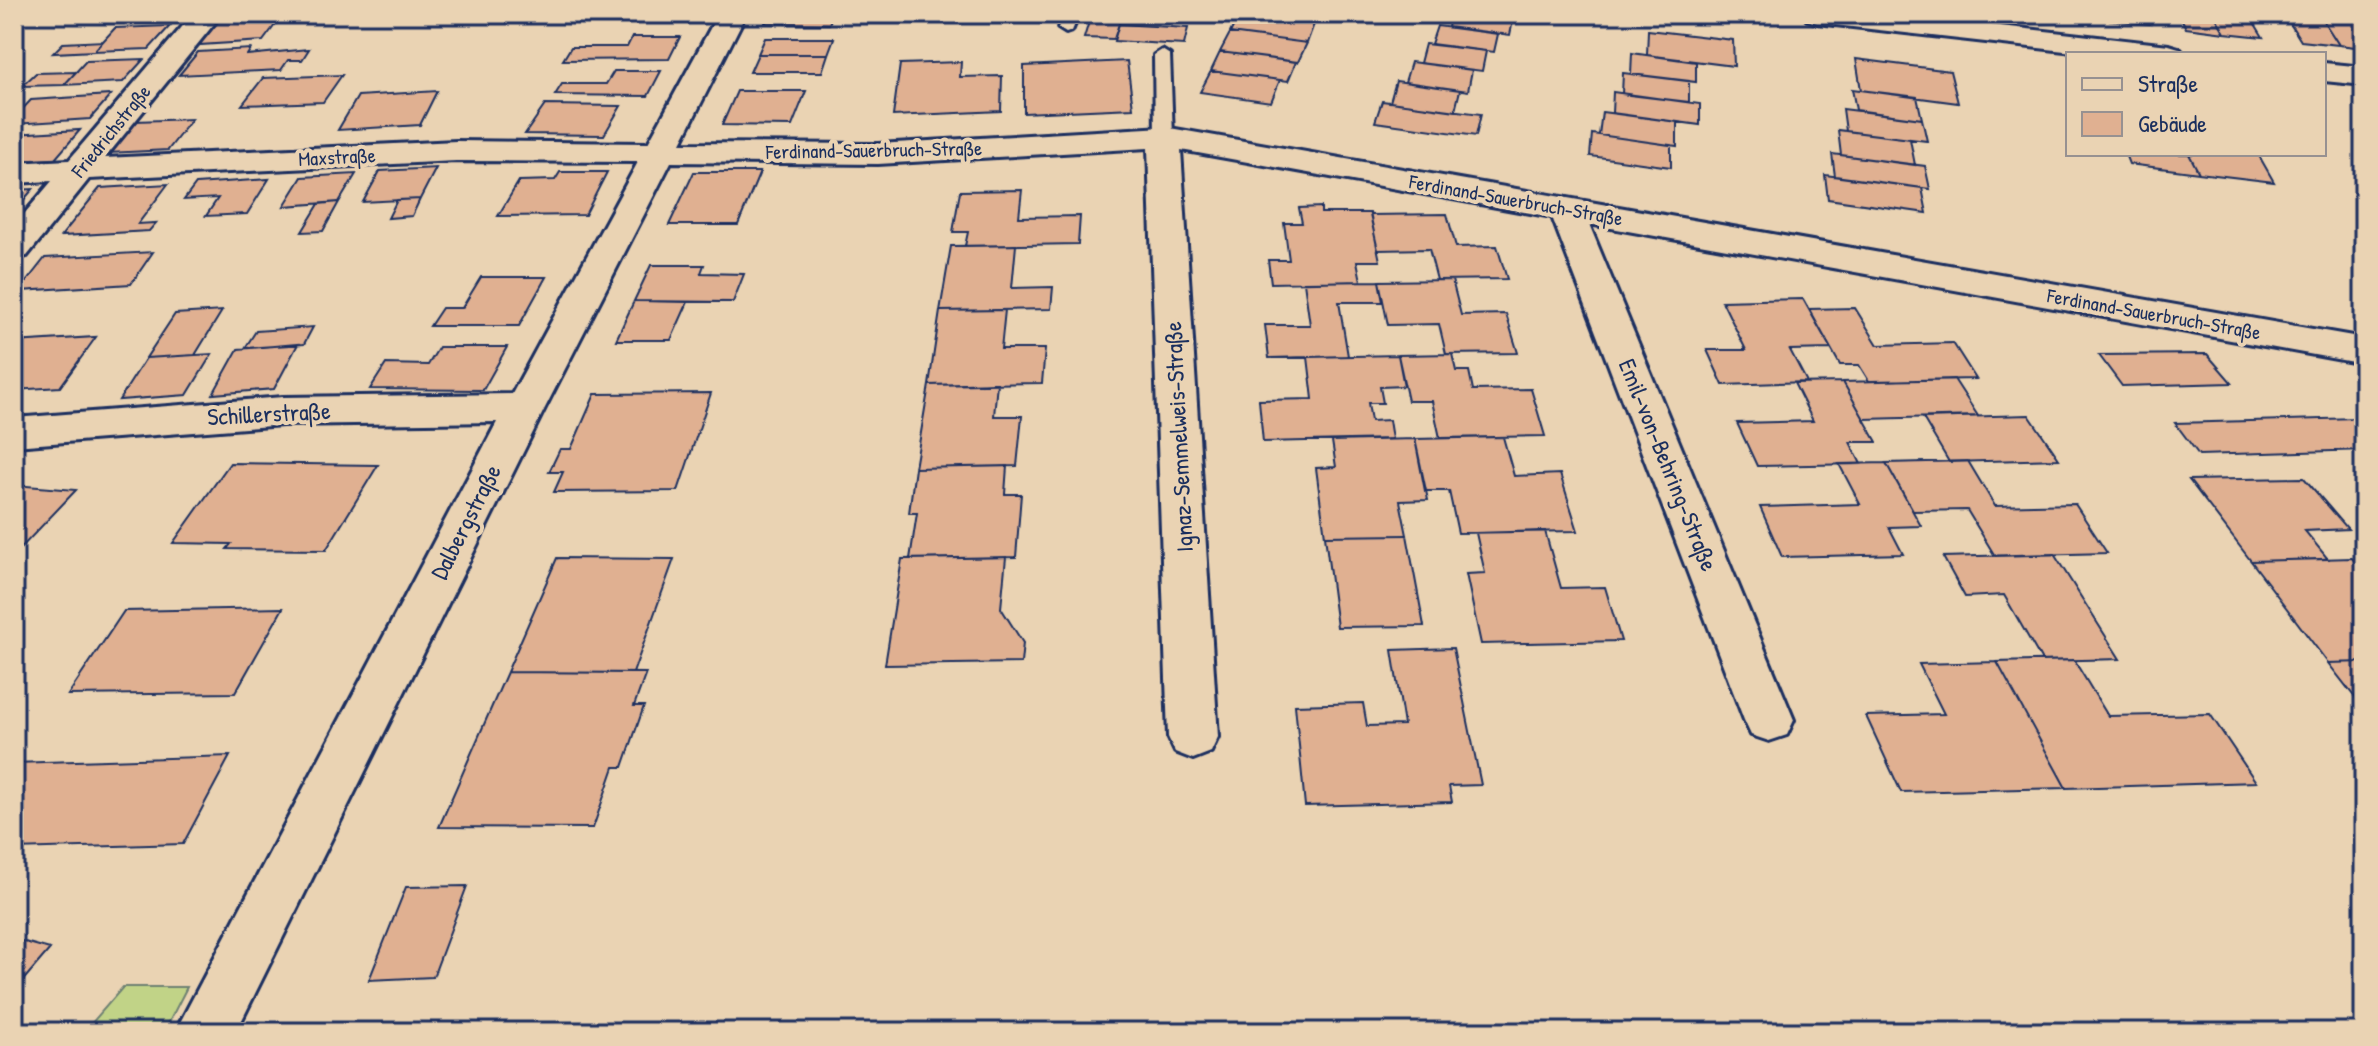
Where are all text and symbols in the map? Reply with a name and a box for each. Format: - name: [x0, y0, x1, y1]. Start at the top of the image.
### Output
- legend: [2066, 52, 2326, 156]
- text: Straße: [2138, 67, 2199, 99]
- street label: Friedrichstraße: [64, 78, 157, 184]
- text: Gebäude: [2138, 107, 2207, 139]
- street label: Ferdinand-Sauerbruch-Straße: [765, 134, 982, 165]
- street label: Maxstraße: [298, 141, 376, 172]
- street label: Ferdinand-Sauerbruch-Straße: [1406, 167, 1625, 232]
- street label: Ferdinand-Sauerbruch-Straße: [2044, 281, 2263, 346]
- street label: Ignaz-Semmelweis-Straße: [1156, 321, 1200, 553]
- street label: Emil-von-Behring-Straße: [1612, 354, 1726, 576]
- street label: Schillerstraße: [207, 394, 332, 432]
- street label: Dalbergstraße: [422, 458, 508, 584]

